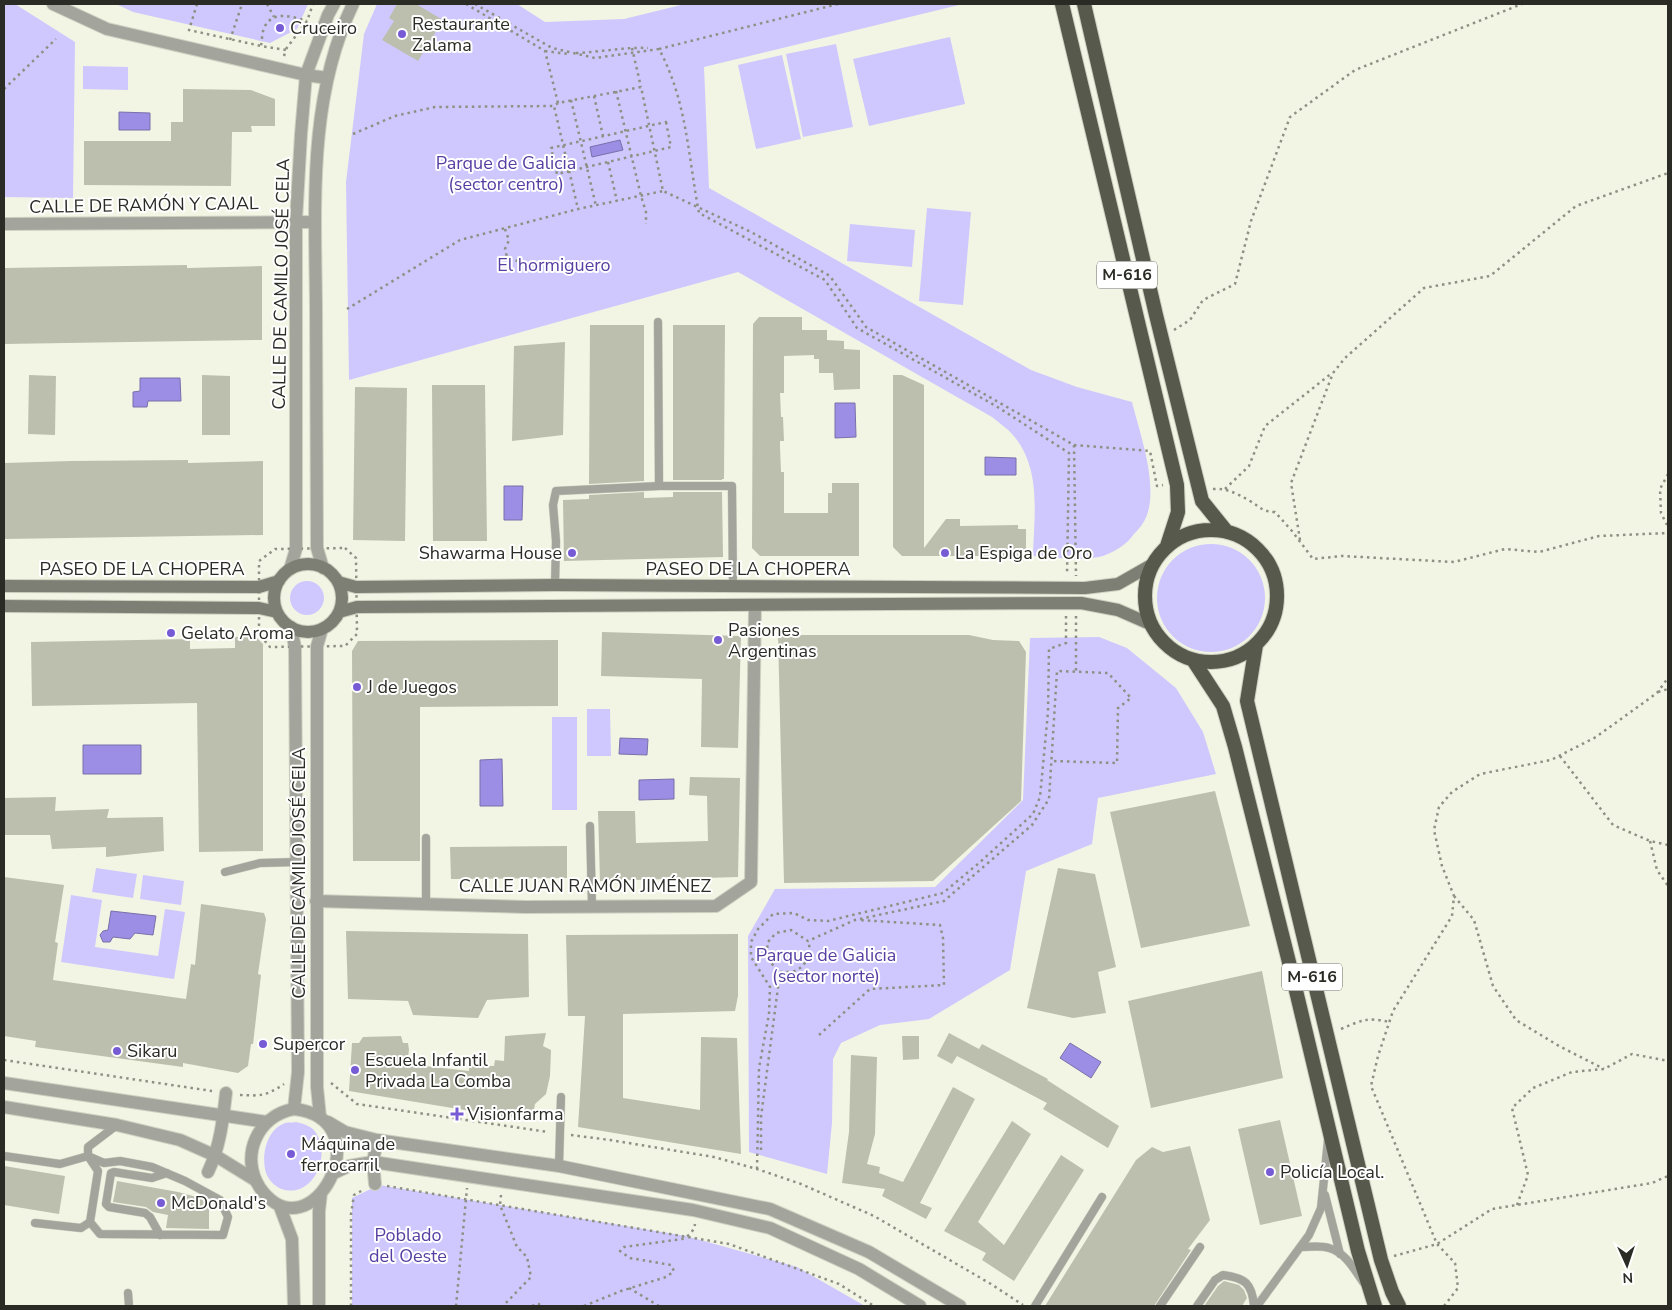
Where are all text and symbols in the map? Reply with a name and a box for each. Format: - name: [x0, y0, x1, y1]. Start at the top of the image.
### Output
- place label: Restaurante Zalama: [412, 12, 510, 57]
- place label: Cruceiro: [290, 16, 357, 40]
- marker: Cruceiro: [274, 22, 286, 34]
- marker: Restaurante Zalama: [396, 28, 408, 40]
- park label: Parque de Galicia (sector centro): [436, 151, 576, 196]
- street label: CALLE DE CAMILO JOSÉ CELA: [267, 158, 295, 410]
- street label: CALLE DE RAMÓN Y CAJAL: [29, 191, 259, 219]
- park label: El hormiguero: [497, 253, 611, 277]
- road number: M-616: [1097, 262, 1157, 288]
- place label: Shawarma House: [419, 541, 562, 565]
- place label: La Espiga de Oro: [955, 541, 1092, 565]
- marker: Shawarma House: [566, 547, 578, 559]
- marker: La Espiga de Oro: [939, 547, 951, 559]
- street label: PASEO DE LA CHOPERA: [39, 557, 245, 581]
- street label: PASEO DE LA CHOPERA: [645, 557, 851, 581]
- place label: Pasiones Argentinas: [728, 618, 817, 663]
- place label: Gelato Aroma: [181, 621, 294, 645]
- marker: Gelato Aroma: [165, 627, 177, 639]
- marker: Pasiones Argentinas: [712, 634, 724, 646]
- place label: J de Juegos: [366, 675, 457, 699]
- marker: J de Juegos: [351, 681, 363, 693]
- street label: CALLE DE CAMILO JOSÉ CELA: [287, 747, 311, 999]
- street label: CALLE JUAN RAMÓN JIMÉNEZ: [459, 874, 712, 898]
- park label: Parque de Galicia (sector norte): [756, 943, 896, 988]
- road number: M-616: [1282, 964, 1342, 990]
- place label: Supercor: [273, 1032, 346, 1056]
- marker: Supercor: [257, 1038, 269, 1050]
- place label: Sikaru: [127, 1039, 177, 1063]
- marker: Sikaru: [111, 1045, 123, 1057]
- place label: Escuela Infantil Privada La Comba: [365, 1048, 511, 1093]
- marker: Escuela Infantil Privada La Comba: [349, 1064, 361, 1076]
- place label: Visionfarma: [466, 1102, 563, 1126]
- marker: Visionfarma: [451, 1108, 463, 1120]
- place label: Máquina de ferrocarril: [301, 1132, 395, 1177]
- marker: Máquina de ferrocarril: [285, 1148, 297, 1160]
- place label: Policía Local.: [1280, 1160, 1384, 1184]
- marker: Policía Local.: [1264, 1166, 1276, 1178]
- place label: McDonald's: [171, 1191, 266, 1215]
- marker: McDonald's: [155, 1197, 167, 1209]
- park label: Poblado del Oeste: [369, 1223, 447, 1268]
- north arrow: [1602, 1240, 1652, 1290]
- text: N: [1622, 1268, 1633, 1287]

